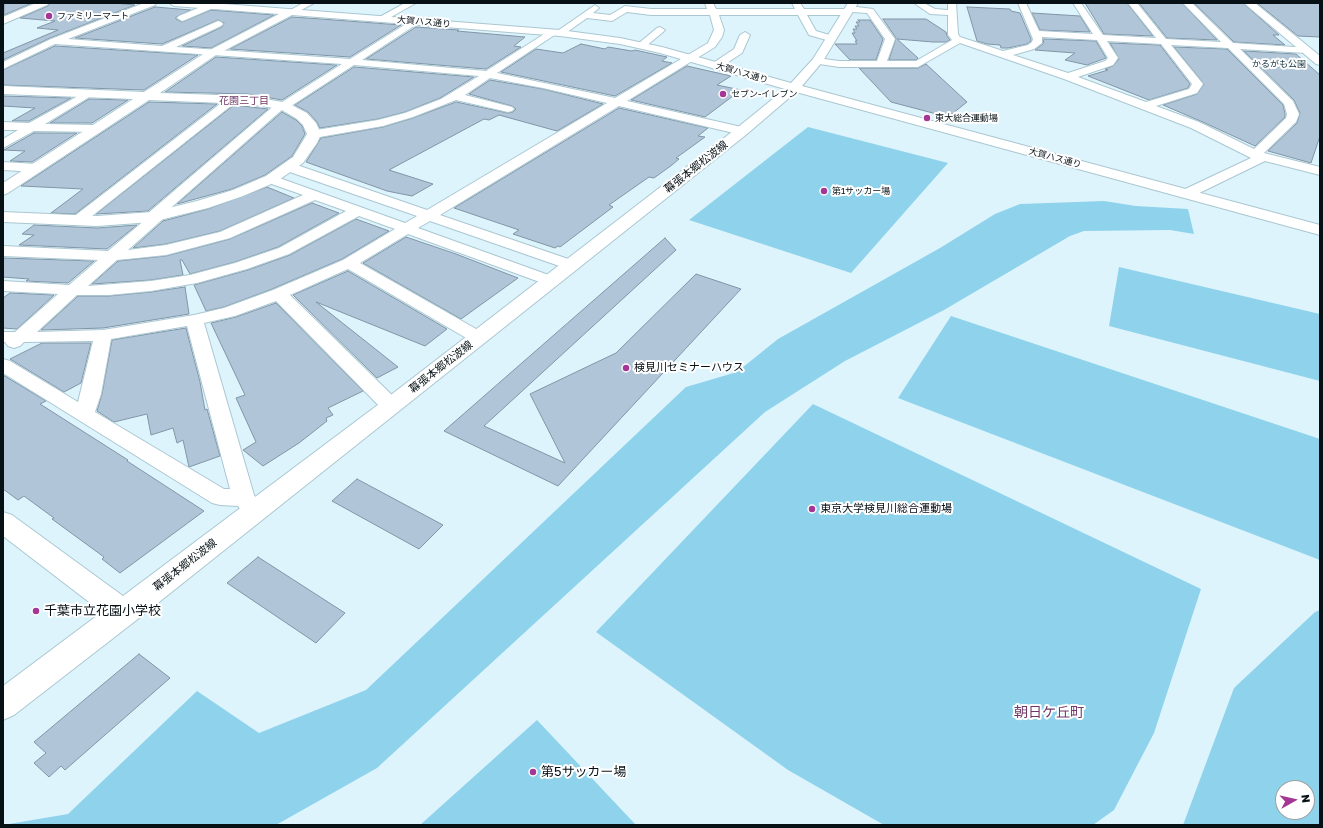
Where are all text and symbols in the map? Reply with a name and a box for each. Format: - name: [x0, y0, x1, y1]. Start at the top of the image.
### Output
- marker: ファミリーマート: [44, 11, 54, 21]
- place label: ファミリーマート: [57, 11, 129, 21]
- street label: 大賀ハス通り: [397, 14, 451, 30]
- park label: かるがも公園: [1252, 59, 1306, 69]
- street label: 大賀ハス通り: [715, 60, 769, 86]
- marker: セブン-イレブン: [718, 89, 728, 99]
- place label: セブン-イレブン: [731, 89, 797, 99]
- district label: 花園三丁目: [219, 95, 269, 107]
- marker: 東大総合運動場: [922, 113, 932, 123]
- place label: 東大総合運動場: [935, 113, 998, 123]
- street label: 幕張本郷松波線: [662, 138, 730, 196]
- street label: 大賀ハス通り: [1028, 146, 1082, 170]
- marker: 第1サッカー場: [819, 186, 829, 196]
- place label: 第1サッカー場: [832, 186, 890, 196]
- street label: 幕張本郷松波線: [407, 338, 475, 396]
- place label: 検見川セミナーハウス: [634, 361, 744, 375]
- marker: 検見川セミナーハウス: [621, 363, 631, 373]
- place label: 東京大学検見川総合運動場: [820, 502, 952, 516]
- marker: 東京大学検見川総合運動場: [807, 504, 817, 514]
- street label: 幕張本郷松波線: [151, 536, 219, 594]
- place label: 千葉市立花園小学校: [44, 603, 161, 619]
- marker: 千葉市立花園小学校: [31, 606, 41, 616]
- district label: 朝日ケ丘町: [1014, 705, 1084, 721]
- place label: 第5サッカー場: [541, 764, 627, 780]
- marker: 第5サッカー場: [528, 767, 538, 777]
- north arrow: [1275, 780, 1315, 820]
- text: N: [1299, 793, 1313, 803]

